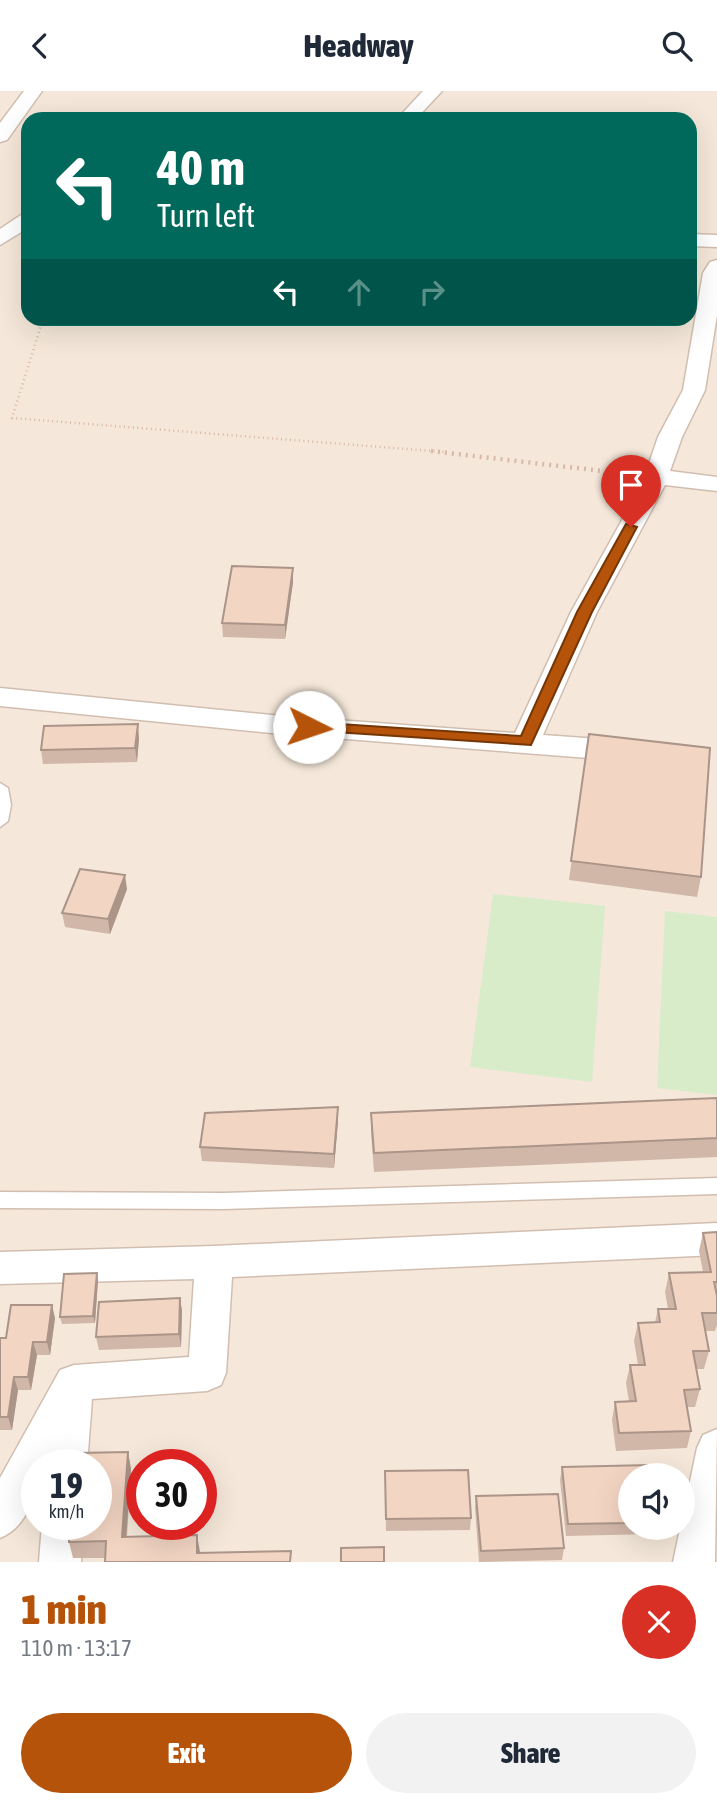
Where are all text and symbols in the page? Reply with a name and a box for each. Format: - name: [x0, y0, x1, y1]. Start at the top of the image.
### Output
- icon: back: [21, 27, 59, 65]
- text: Headway: [303, 27, 414, 64]
- icon: search: [658, 27, 696, 65]
- text: 40 m: [157, 139, 245, 195]
- icon: left: [42, 140, 133, 231]
- text: Turn left: [157, 197, 255, 234]
- icon: left: [267, 273, 305, 311]
- icon: ahead: [340, 273, 378, 311]
- icon: right: [413, 273, 451, 311]
- pin: [601, 455, 661, 527]
- icon: arrive: [612, 466, 650, 504]
- position arrow: [272, 690, 346, 764]
- speed limit sign: 30: [126, 1449, 217, 1540]
- map controls: [618, 1463, 695, 1540]
- button: sound: [618, 1463, 695, 1540]
- text: 19: [50, 1465, 83, 1505]
- text: km/h: [49, 1501, 84, 1522]
- text: 1 min: [21, 1585, 107, 1633]
- button: close: [622, 1585, 696, 1659]
- text: 110 m · 13:17: [21, 1635, 132, 1661]
- button: Exit: [21, 1713, 352, 1793]
- button: Share: [366, 1713, 696, 1793]

